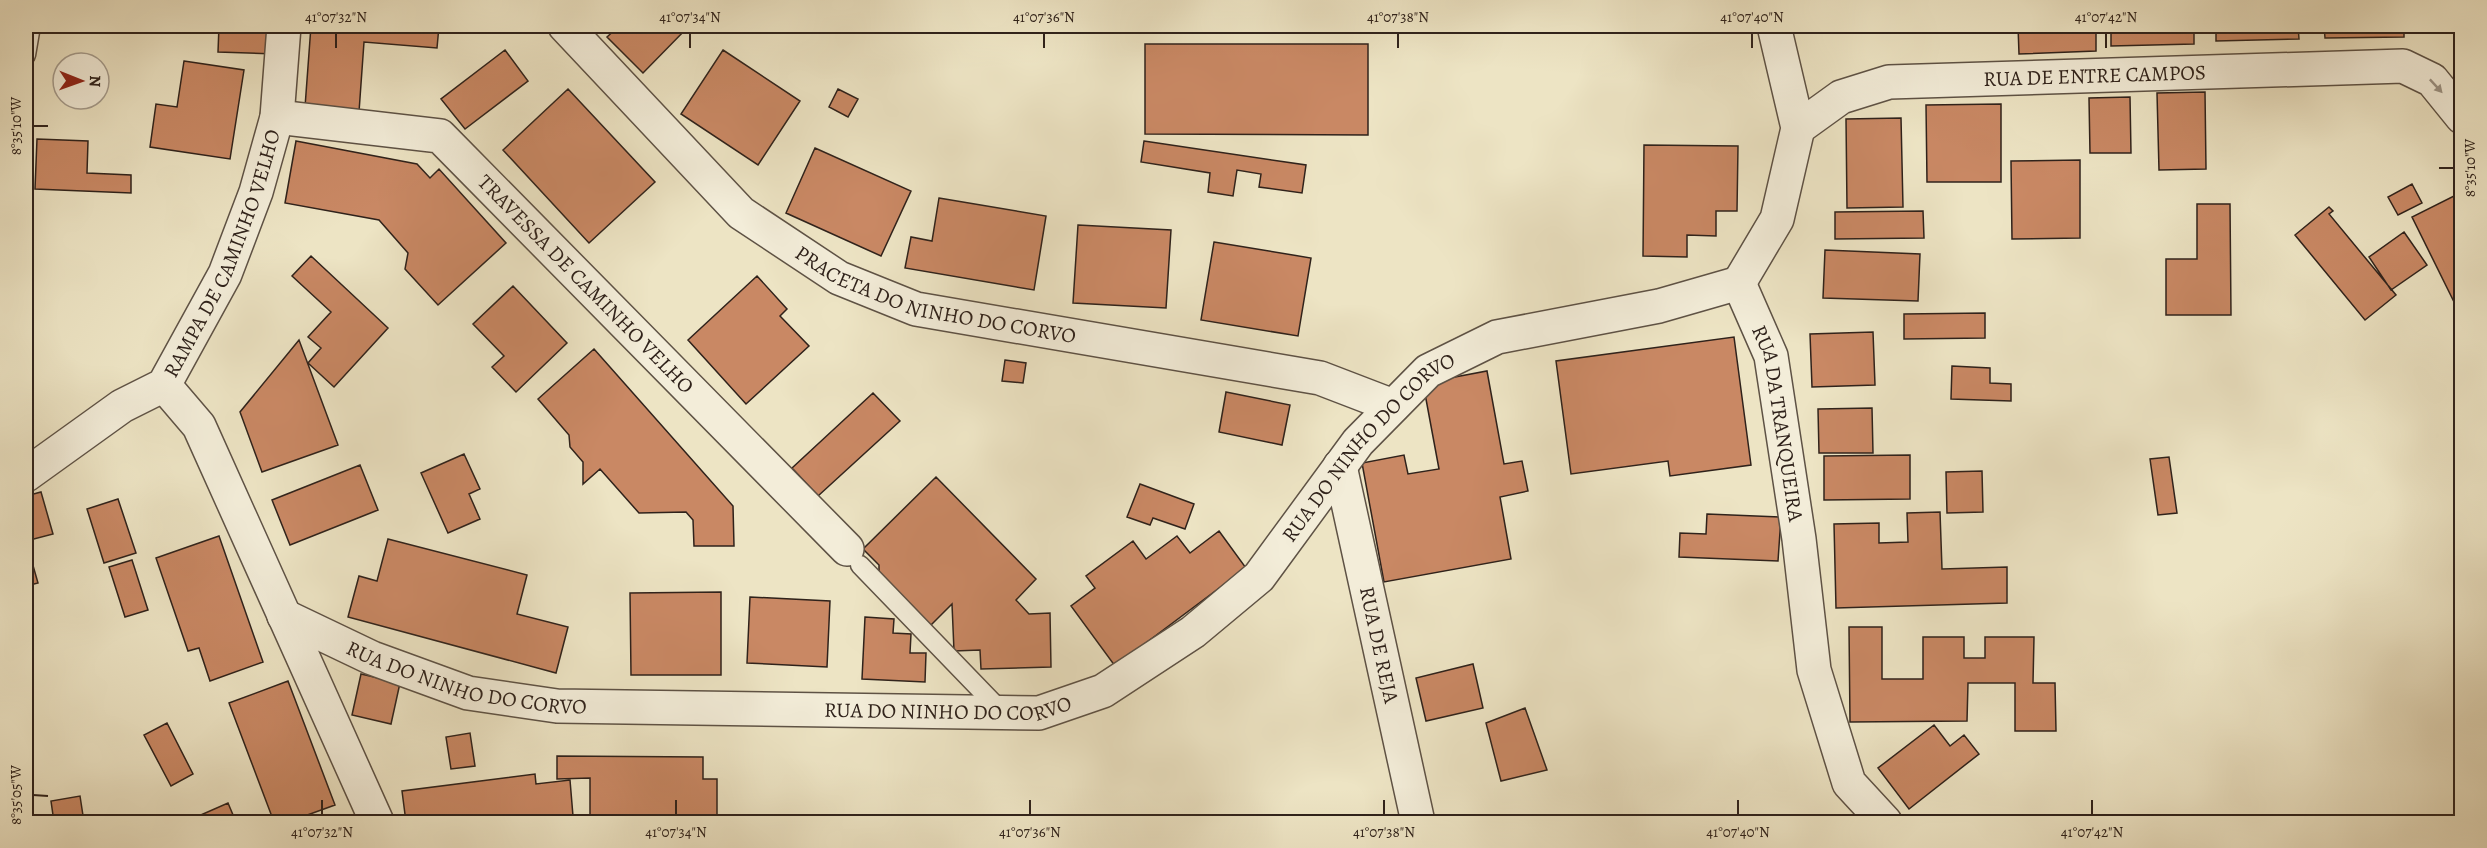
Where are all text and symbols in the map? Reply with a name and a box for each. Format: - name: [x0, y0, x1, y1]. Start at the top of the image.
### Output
- text: 41°07'32"N: [305, 7, 367, 27]
- text: 41°07'34"N: [659, 7, 721, 27]
- text: 41°07'36"N: [1013, 7, 1075, 27]
- text: 41°07'38"N: [1367, 7, 1429, 27]
- text: 41°07'40"N: [1720, 7, 1784, 27]
- text: 41°07'42"N: [2075, 7, 2137, 27]
- north arrow: [51, 51, 111, 111]
- street label: RUA DE ENTRE CAMPOS: [1983, 58, 2206, 93]
- text: N: [84, 75, 106, 88]
- one-way arrow: [2429, 78, 2442, 93]
- text: 8°35'10"W: [6, 97, 26, 155]
- street label: RAMPA DE CAMINHO VELHO: [157, 126, 287, 382]
- text: 8°35'10"W: [2460, 139, 2480, 197]
- street label: TRAVESSA DE CAMINHO VELHO: [472, 168, 700, 400]
- street label: PRACETA DO NINHO DO CORVO: [790, 239, 1078, 350]
- street label: RUA DA TRANQUEIRA: [1745, 321, 1810, 524]
- street label: RUA DO NINHO DO CORVO: [1275, 346, 1460, 548]
- street label: RUA DE REJA: [1353, 584, 1406, 706]
- street label: RUA DO NINHO DO CORVO: [342, 634, 587, 720]
- street label: RUA DO NINHO DO CORVO: [824, 689, 1075, 728]
- text: 8°35'05"W: [6, 765, 26, 825]
- text: 41°07'32"N: [291, 822, 353, 842]
- text: 41°07'34"N: [645, 822, 707, 842]
- text: 41°07'36"N: [999, 822, 1061, 842]
- text: 41°07'38"N: [1353, 822, 1415, 842]
- text: 41°07'40"N: [1706, 822, 1770, 842]
- text: 41°07'42"N: [2061, 822, 2123, 842]

